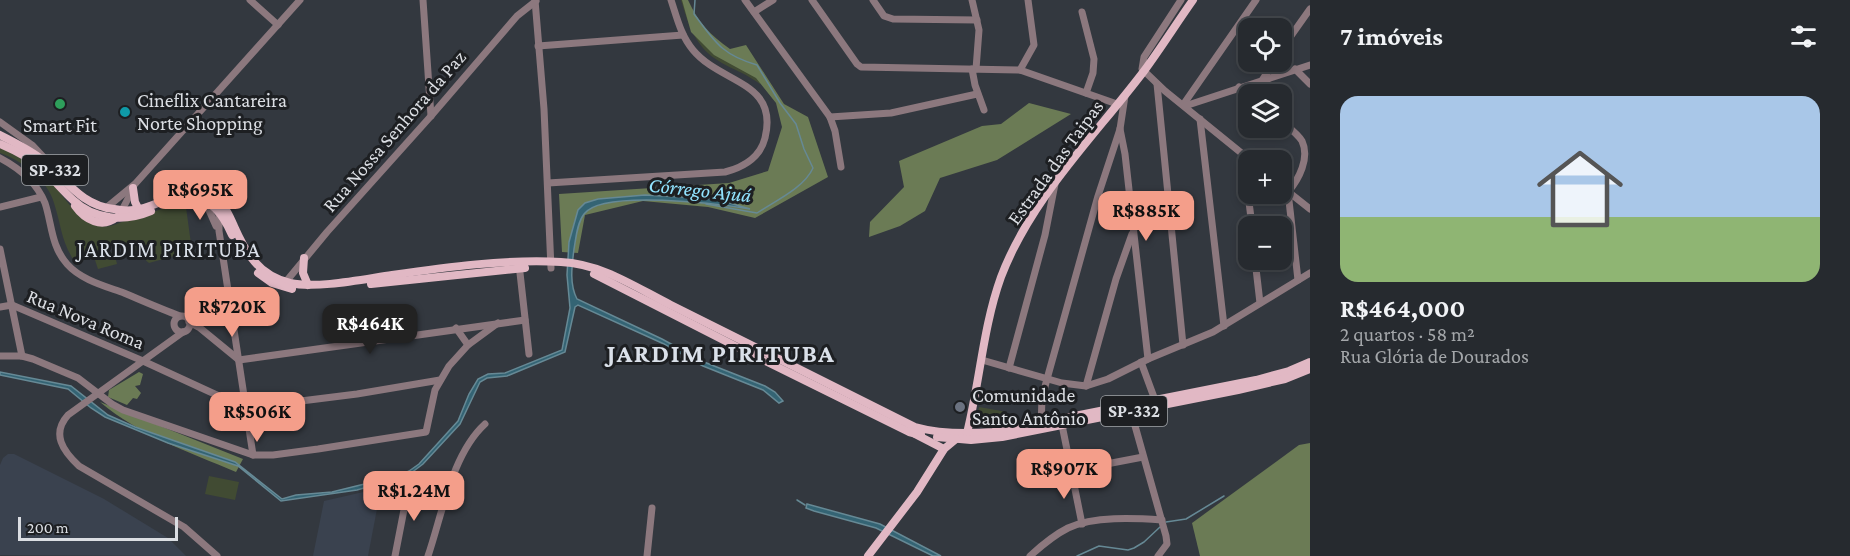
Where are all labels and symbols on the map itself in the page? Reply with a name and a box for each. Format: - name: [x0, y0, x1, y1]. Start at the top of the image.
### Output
- street label: Rua Nossa Senhora da Paz: [318, 46, 470, 216]
- place label: Cineflix Cantareira Norte Shopping: [137, 89, 287, 135]
- street label: Estrada das Taipas: [1002, 95, 1108, 229]
- marker: Smart Fit: [53, 97, 67, 111]
- marker: Cineflix Cantareira Norte Shopping: [118, 105, 132, 119]
- place label: Smart Fit: [23, 114, 97, 136]
- road number: SP-332: [22, 155, 88, 185]
- pin: R$695K: [151, 170, 249, 221]
- water label: Córrego Ajuá: [647, 173, 753, 207]
- pin: R$885K: [1097, 191, 1195, 242]
- district label: JARDIM PIRITUBA: [75, 237, 261, 262]
- street label: Rua Nova Roma: [24, 284, 148, 354]
- pin: R$720K: [183, 287, 281, 338]
- pin: R$464K: [321, 304, 419, 355]
- district label: JARDIM PIRITUBA: [604, 339, 835, 368]
- place label: Comunidade Santo Antônio: [972, 384, 1086, 429]
- pin: R$506K: [208, 392, 306, 443]
- road number: SP-332: [1101, 396, 1167, 426]
- marker: Comunidade Santo Antônio: [953, 400, 967, 414]
- pin: R$907K: [1015, 449, 1113, 500]
- pin: R$1.24M: [359, 471, 469, 522]
- scale bar: [18, 514, 178, 542]

